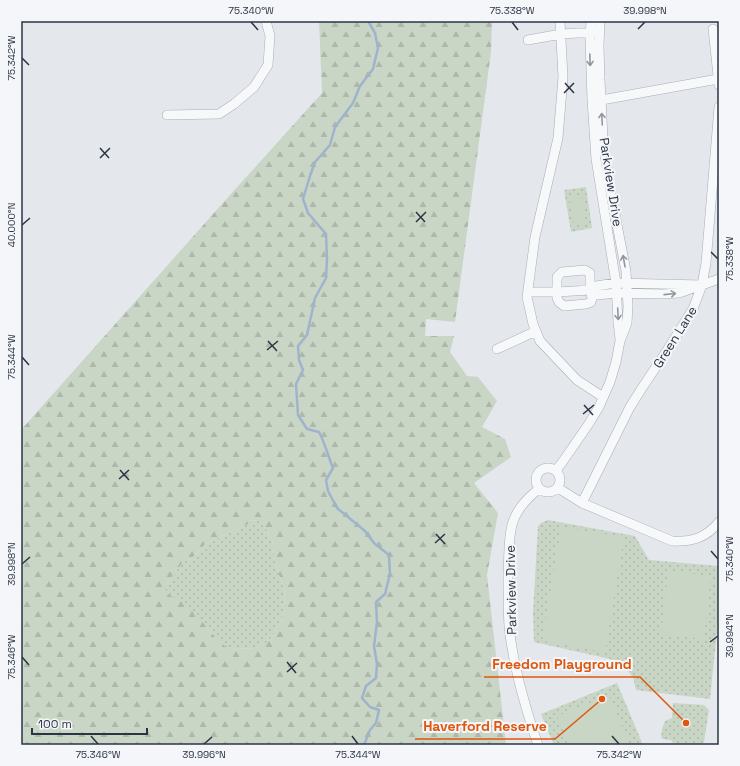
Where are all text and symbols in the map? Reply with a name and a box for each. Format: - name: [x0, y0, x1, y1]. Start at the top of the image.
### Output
- text: 75.340°W: [228, 4, 274, 17]
- text: 75.338°W: [489, 4, 535, 17]
- text: 39.998°N: [623, 4, 667, 17]
- text: 75.342°W: [5, 35, 18, 81]
- one-way arrow: [587, 53, 594, 66]
- one-way arrow: [599, 113, 606, 126]
- street label: Parkview Drive: [596, 136, 626, 228]
- text: 40.000°N: [5, 203, 18, 247]
- text: 75.338°W: [723, 236, 736, 282]
- one-way arrow: [620, 255, 628, 268]
- one-way arrow: [663, 290, 676, 297]
- street label: Green Lane: [649, 303, 701, 371]
- one-way arrow: [614, 307, 621, 320]
- text: 75.344°W: [5, 334, 18, 380]
- text: 75.340°W: [723, 536, 736, 582]
- text: 39.998°N: [5, 542, 18, 586]
- street label: Parkview Drive: [502, 545, 520, 635]
- text: 39.994°N: [723, 614, 736, 658]
- text: 75.346°W: [5, 634, 18, 680]
- callout: Freedom Playground: [484, 651, 640, 677]
- text: Freedom Playground: [492, 655, 632, 673]
- scale bar: [32, 710, 147, 736]
- callout: Haverford Reserve: [415, 713, 555, 739]
- text: 100 m: [38, 716, 72, 732]
- text: Haverford Reserve: [423, 717, 547, 735]
- text: 75.346°W: [75, 748, 121, 761]
- text: 39.996°N: [182, 748, 226, 761]
- text: 75.344°W: [335, 748, 381, 761]
- text: 75.342°W: [596, 748, 642, 761]

